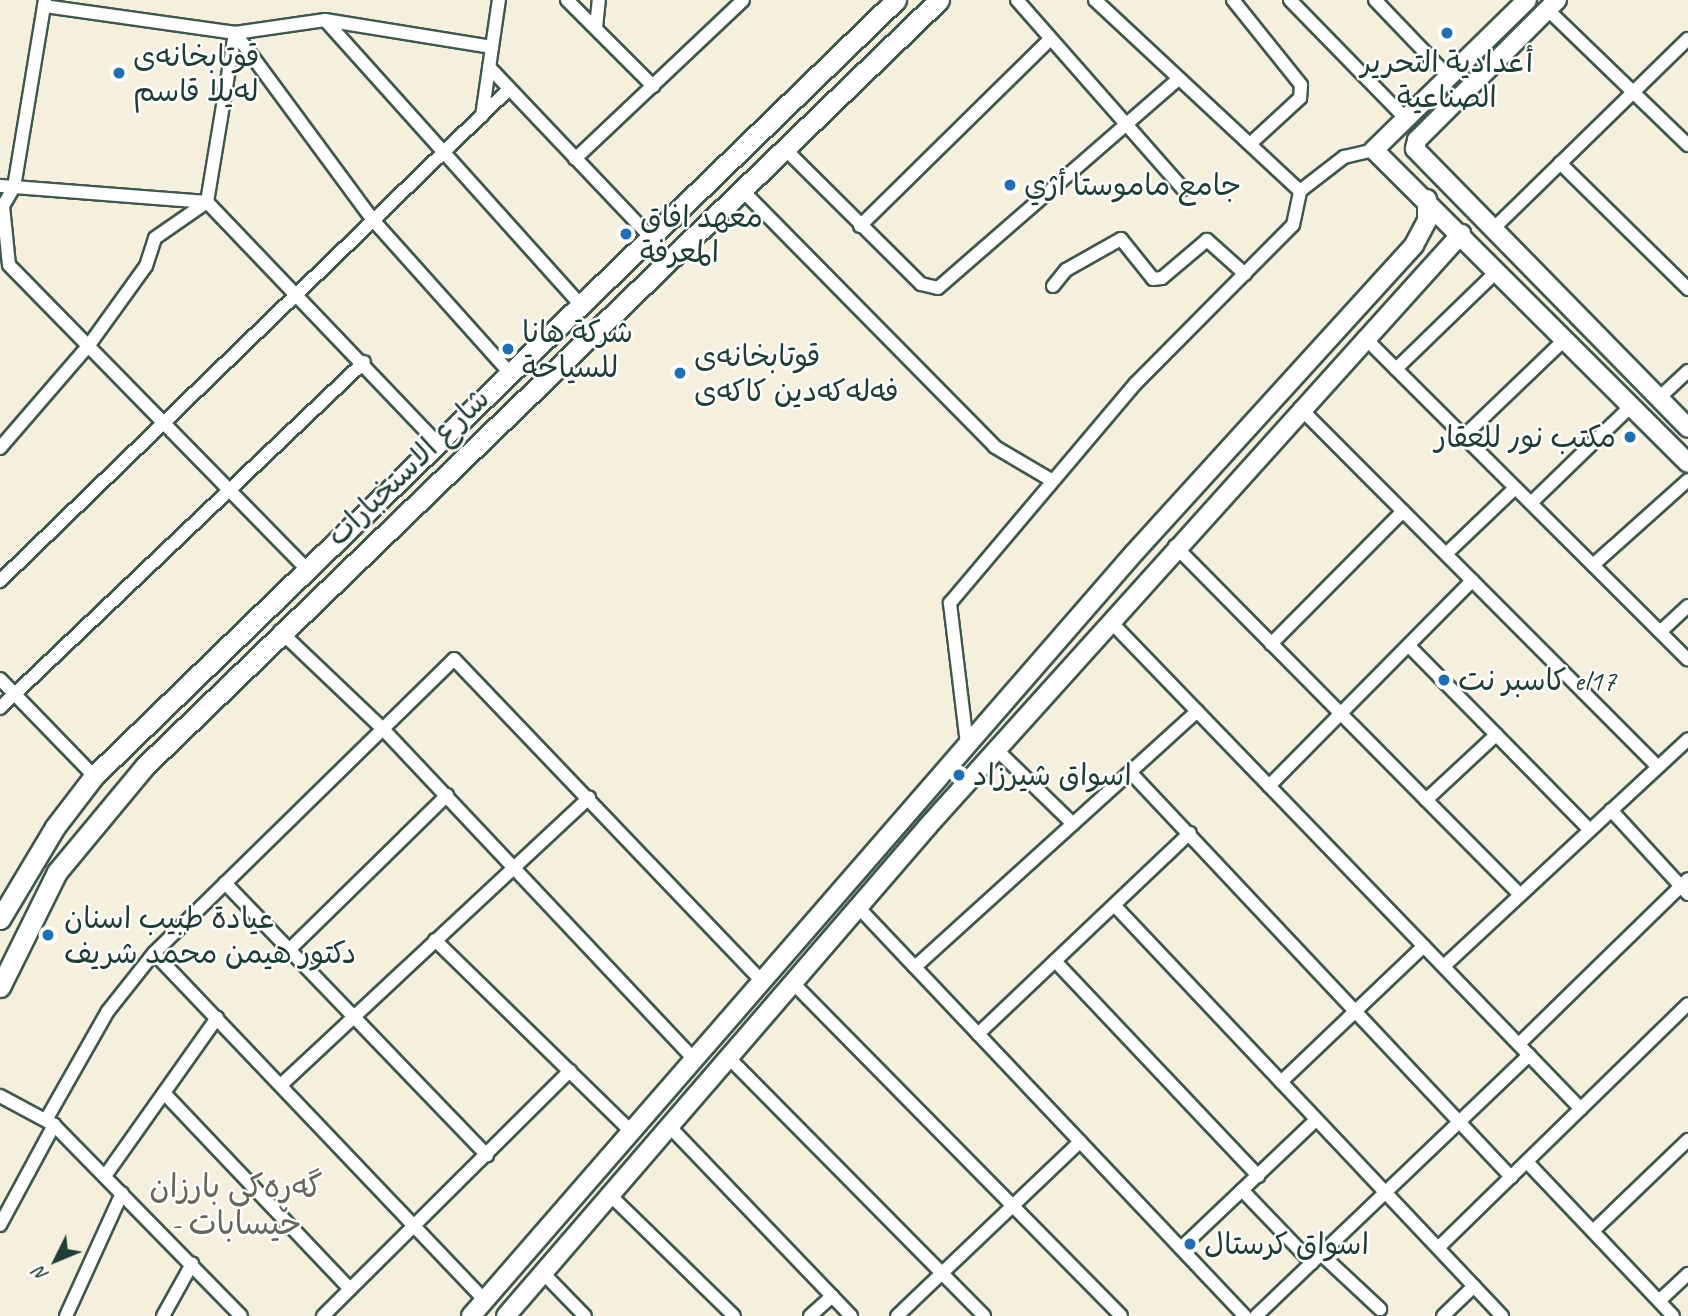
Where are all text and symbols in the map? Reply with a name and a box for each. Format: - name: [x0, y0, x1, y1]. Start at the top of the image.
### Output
- marker: أعدادية التحرير الصناعية: [1439, 25, 1455, 41]
- place label: قوتابخانەی لەیلا قاسم: [133, 38, 259, 108]
- place label: أعدادية التحرير الصناعية: [1361, 44, 1533, 114]
- marker: قوتابخانەی لەیلا قاسم: [111, 65, 127, 81]
- place label: جامع ماموستا أژي: [1024, 167, 1241, 203]
- marker: جامع ماموستا أژي: [1002, 177, 1018, 193]
- place label: معهد افاق المعرفة: [640, 199, 763, 270]
- marker: معهد افاق المعرفة: [618, 226, 634, 242]
- place label: شركة هانا للسياحة: [522, 314, 633, 384]
- place label: قوتابخانەی فەلەکەدین کاکەی: [694, 338, 899, 408]
- marker: شركة هانا للسياحة: [500, 341, 516, 357]
- marker: قوتابخانەی فەلەکەدین کاکەی: [672, 365, 688, 381]
- street label: شارع الاستخبارات: [319, 380, 497, 554]
- place label: مكتب نور للعقار: [1435, 419, 1616, 455]
- marker: مكتب نور للعقار: [1622, 429, 1638, 445]
- place label: كاسبر نت el17: [1458, 662, 1616, 698]
- marker: كاسبر نت el17: [1436, 672, 1452, 688]
- place label: اسواق شيرزاد: [973, 757, 1132, 793]
- marker: اسواق شيرزاد: [951, 767, 967, 783]
- place label: عيادة طبيب اسنان دكتور هيمن محمد شريف: [64, 900, 356, 970]
- marker: عيادة طبيب اسنان دكتور هيمن محمد شريف: [38, 925, 58, 945]
- district label: گەڕەکی بارزان - حیسابات: [149, 1169, 323, 1244]
- north arrow: [21, 1225, 91, 1295]
- place label: اسواق كرستال: [1204, 1226, 1369, 1262]
- marker: اسواق كرستال: [1182, 1236, 1198, 1252]
- text: N: [28, 1262, 53, 1287]

